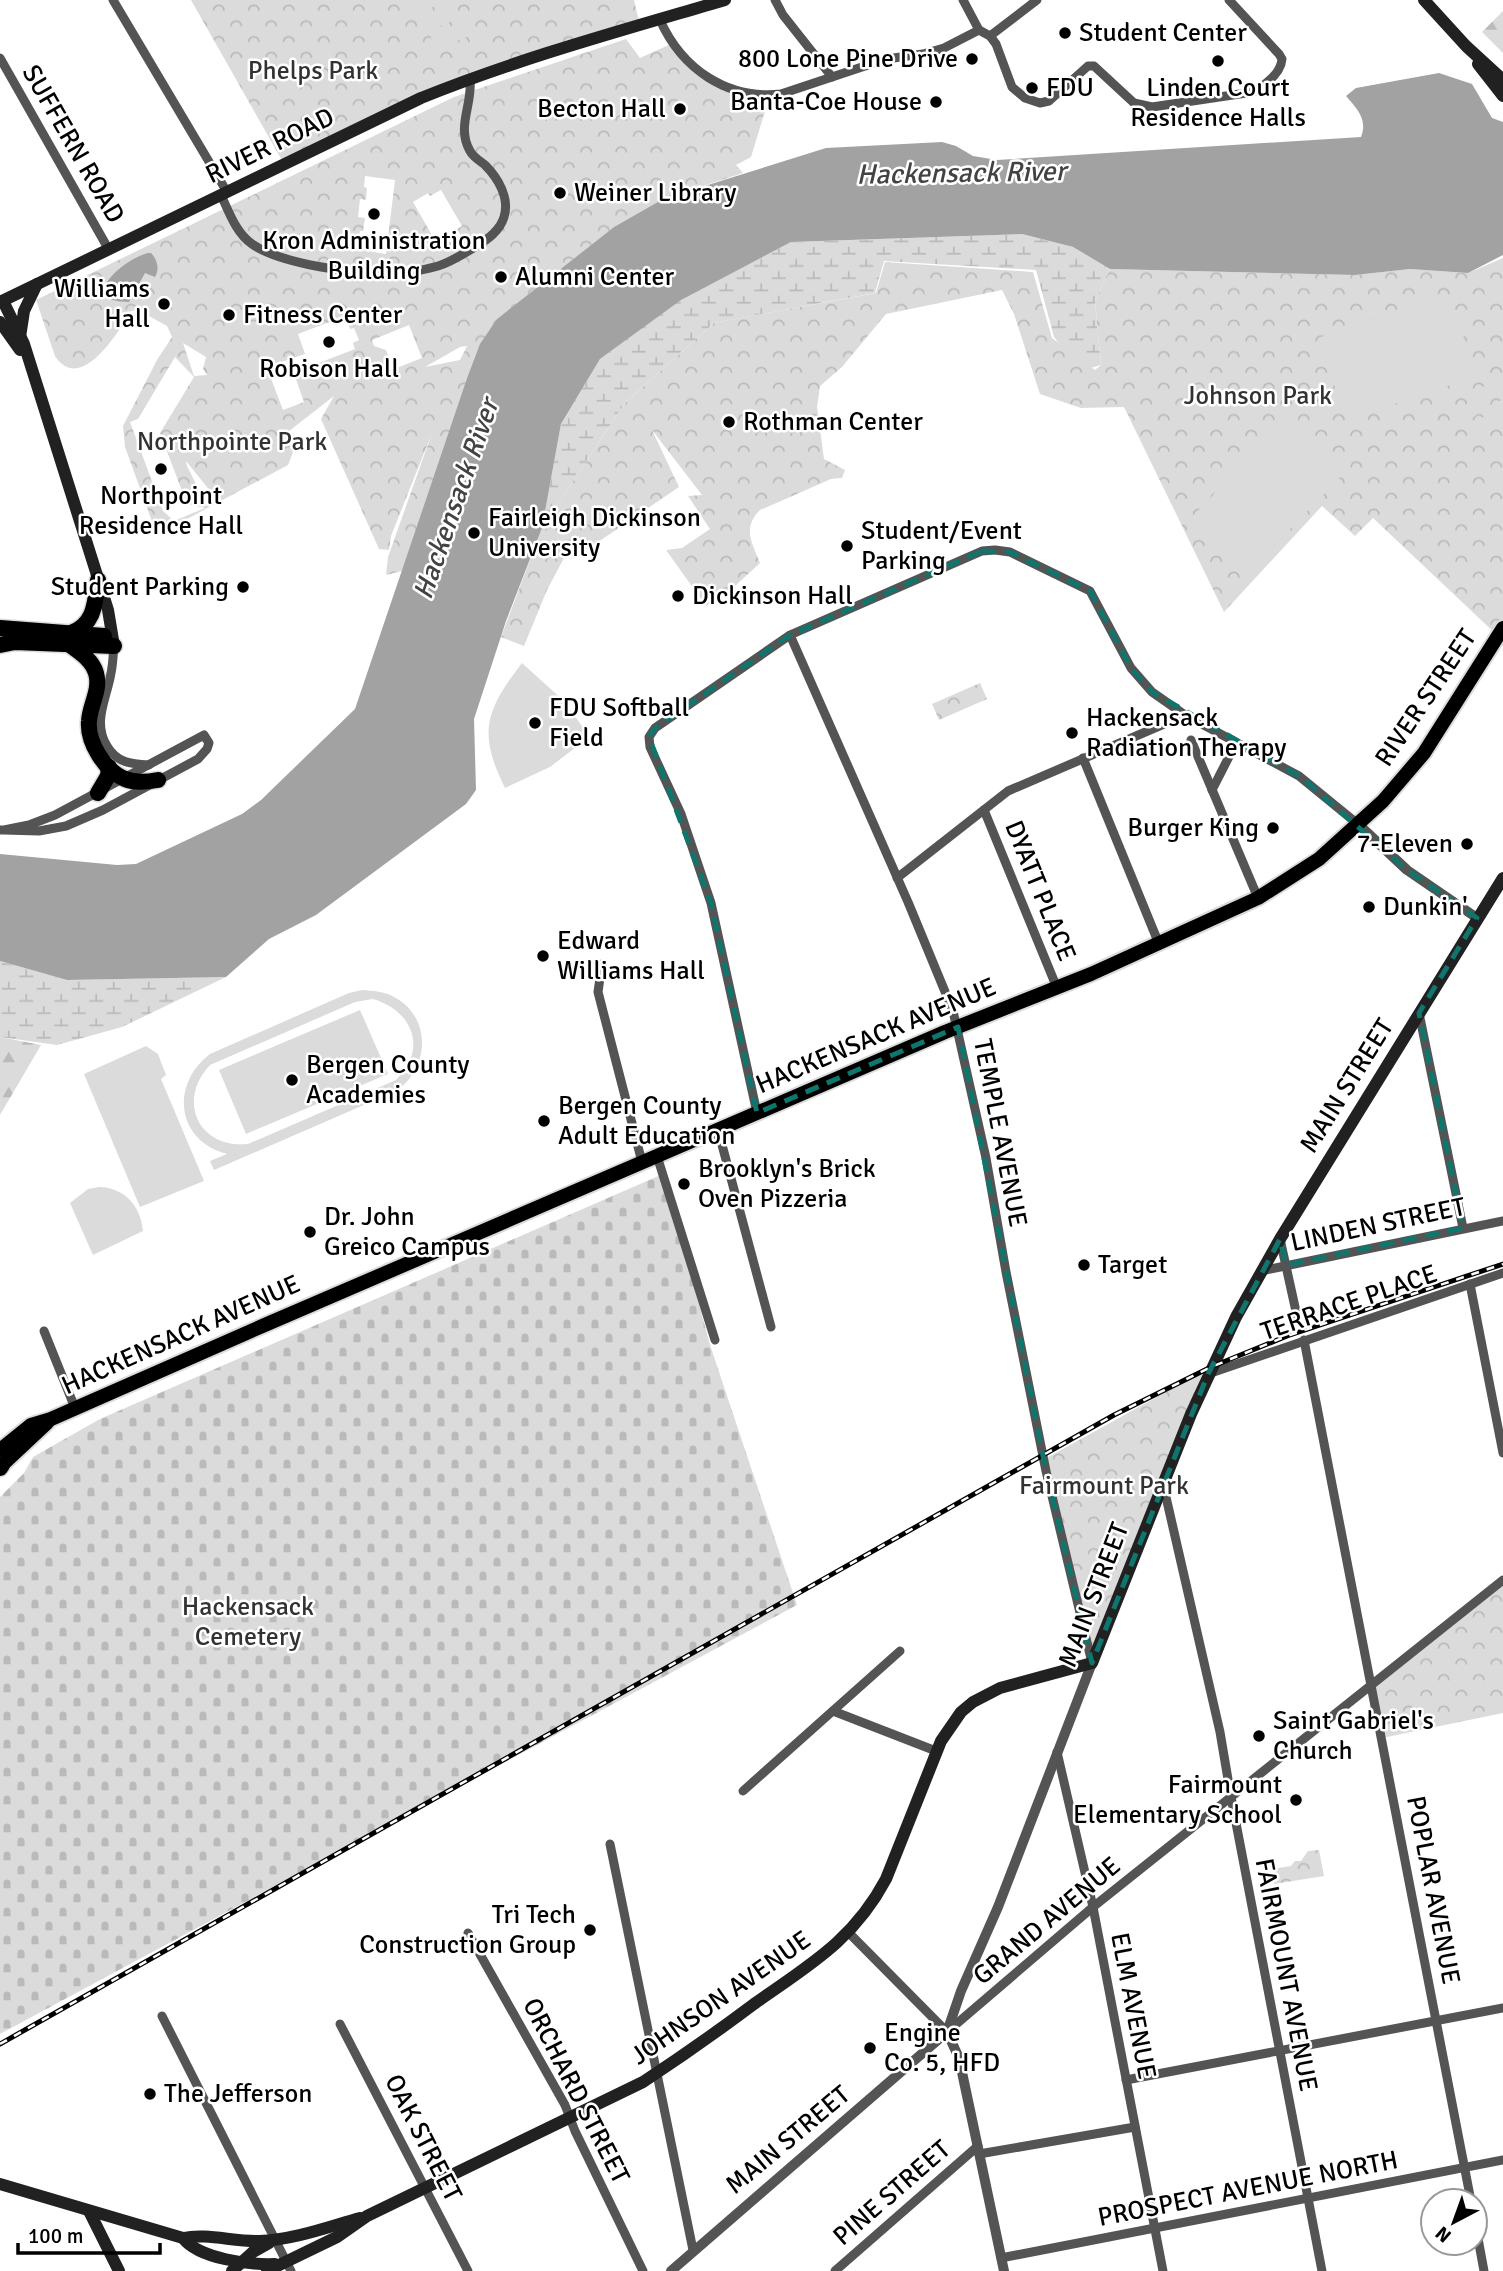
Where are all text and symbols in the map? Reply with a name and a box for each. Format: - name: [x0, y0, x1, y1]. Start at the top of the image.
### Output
- place label: Student Center: [1079, 17, 1247, 49]
- marker: Student Center: [1057, 25, 1073, 41]
- place label: 800 Lone Pine Drive: [738, 43, 958, 75]
- marker: 800 Lone Pine Drive: [964, 51, 980, 67]
- marker: Linden Court Residence Halls: [1210, 53, 1226, 69]
- park label: Phelps Park: [248, 55, 378, 87]
- street label: SUFFERN ROAD: [15, 59, 131, 229]
- place label: FDU: [1046, 72, 1094, 104]
- place label: Linden Court Residence Halls: [1130, 72, 1306, 134]
- marker: FDU: [1024, 80, 1040, 96]
- place label: Banta-Coe House: [730, 86, 922, 118]
- place label: Becton Hall: [537, 93, 666, 125]
- marker: Banta-Coe House: [928, 94, 944, 110]
- street label: RIVER ROAD: [201, 101, 339, 191]
- marker: Becton Hall: [672, 101, 688, 117]
- water label: Hackensack River: [856, 154, 1070, 192]
- place label: Weiner Library: [574, 177, 736, 209]
- marker: Weiner Library: [552, 185, 568, 201]
- marker: Kron Administration Building: [366, 206, 382, 222]
- place label: Kron Administration Building: [262, 225, 486, 287]
- place label: Alumni Center: [515, 261, 674, 293]
- marker: Alumni Center: [493, 269, 509, 285]
- place label: Williams Hall: [54, 273, 150, 335]
- marker: Williams Hall: [156, 296, 172, 312]
- place label: Fitness Center: [243, 299, 403, 331]
- marker: Fitness Center: [221, 307, 237, 323]
- marker: Robison Hall: [321, 334, 337, 350]
- place label: Robison Hall: [259, 353, 399, 385]
- park label: Johnson Park: [1184, 380, 1332, 412]
- water label: Hackensack River: [406, 391, 507, 604]
- place label: Rothman Center: [743, 406, 923, 438]
- marker: Rothman Center: [721, 414, 737, 430]
- park label: Northpointe Park: [137, 426, 327, 458]
- marker: Northpoint Residence Hall: [153, 461, 169, 477]
- place label: Northpoint Residence Hall: [79, 480, 243, 542]
- place label: Fairleigh Dickinson University: [488, 502, 701, 564]
- place label: Student/Event Parking: [861, 515, 1022, 577]
- marker: Fairleigh Dickinson University: [466, 525, 482, 541]
- marker: Student/Event Parking: [839, 538, 855, 554]
- place label: Student Parking: [51, 571, 229, 603]
- marker: Student Parking: [235, 579, 251, 595]
- place label: Dickinson Hall: [692, 580, 853, 612]
- marker: Dickinson Hall: [670, 588, 686, 604]
- street label: RIVER STREET: [1368, 623, 1484, 773]
- place label: FDU Softball Field: [549, 692, 689, 754]
- place label: Hackensack Radiation Therapy: [1086, 702, 1286, 764]
- marker: FDU Softball Field: [527, 715, 543, 731]
- marker: Hackensack Radiation Therapy: [1064, 725, 1080, 741]
- place label: Burger King: [1127, 812, 1259, 844]
- street label: DYATT PLACE: [997, 816, 1083, 966]
- marker: Burger King: [1265, 820, 1281, 836]
- place label: 7-Eleven: [1356, 828, 1453, 860]
- marker: 7-Eleven: [1459, 836, 1475, 852]
- place label: Dunkin': [1383, 891, 1468, 923]
- marker: Dunkin': [1361, 899, 1377, 915]
- place label: Edward Williams Hall: [557, 925, 705, 987]
- marker: Edward Williams Hall: [535, 948, 551, 964]
- street label: HACKENSACK AVENUE: [751, 971, 1001, 1101]
- street label: MAIN STREET: [1293, 1013, 1401, 1159]
- street label: TEMPLE AVENUE: [966, 1036, 1034, 1230]
- place label: Bergen County Academies: [306, 1049, 470, 1111]
- marker: Bergen County Academies: [284, 1072, 300, 1088]
- place label: Bergen County Adult Education: [558, 1090, 735, 1152]
- marker: Bergen County Adult Education: [536, 1113, 552, 1129]
- place label: Brooklyn's Brick Oven Pizzeria: [698, 1153, 876, 1215]
- marker: Brooklyn's Brick Oven Pizzeria: [676, 1176, 692, 1192]
- street label: LINDEN STREET: [1288, 1191, 1469, 1259]
- place label: Dr. John Greico Campus: [324, 1201, 490, 1263]
- marker: Dr. John Greico Campus: [302, 1224, 318, 1240]
- place label: Target: [1098, 1249, 1167, 1281]
- marker: Target: [1076, 1257, 1092, 1273]
- street label: TERRACE PLACE: [1257, 1258, 1441, 1348]
- street label: HACKENSACK AVENUE: [57, 1268, 305, 1402]
- park label: Fairmount Park: [1019, 1470, 1189, 1502]
- street label: MAIN STREET: [1052, 1518, 1136, 1672]
- park label: Hackensack Cemetery: [182, 1591, 314, 1653]
- place label: Saint Gabriel's Church: [1273, 1705, 1434, 1767]
- marker: Saint Gabriel's Church: [1251, 1728, 1267, 1744]
- place label: Fairmount Elementary School: [1073, 1769, 1282, 1831]
- marker: Fairmount Elementary School: [1288, 1792, 1304, 1808]
- street label: POPLAR AVENUE: [1399, 1793, 1467, 1987]
- street label: GRAND AVENUE: [967, 1850, 1127, 1992]
- street label: FAIRMOUNT AVENUE: [1248, 1856, 1324, 2094]
- place label: Tri Tech Construction Group: [359, 1899, 576, 1961]
- marker: Tri Tech Construction Group: [582, 1922, 598, 1938]
- street label: JOHNSON AVENUE: [625, 1924, 817, 2072]
- street label: ELM AVENUE: [1103, 1930, 1163, 2082]
- street label: ORCHARD STREET: [515, 1993, 637, 2189]
- place label: Engine Co. 5, HFD: [884, 2017, 1000, 2079]
- marker: Engine Co. 5, HFD: [862, 2040, 878, 2056]
- street label: OAK STREET: [377, 2069, 469, 2207]
- place label: The Jefferson: [164, 2078, 312, 2110]
- street label: MAIN STREET: [719, 2079, 857, 2201]
- marker: The Jefferson: [142, 2086, 158, 2102]
- street label: PINE STREET: [827, 2133, 957, 2253]
- street label: PROSPECT AVENUE NORTH: [1095, 2144, 1401, 2234]
- north arrow: [1419, 2187, 1489, 2257]
- scale bar: [18, 2212, 159, 2256]
- text: N: [1431, 2221, 1456, 2247]
- text: 100 m: [28, 2223, 83, 2249]

